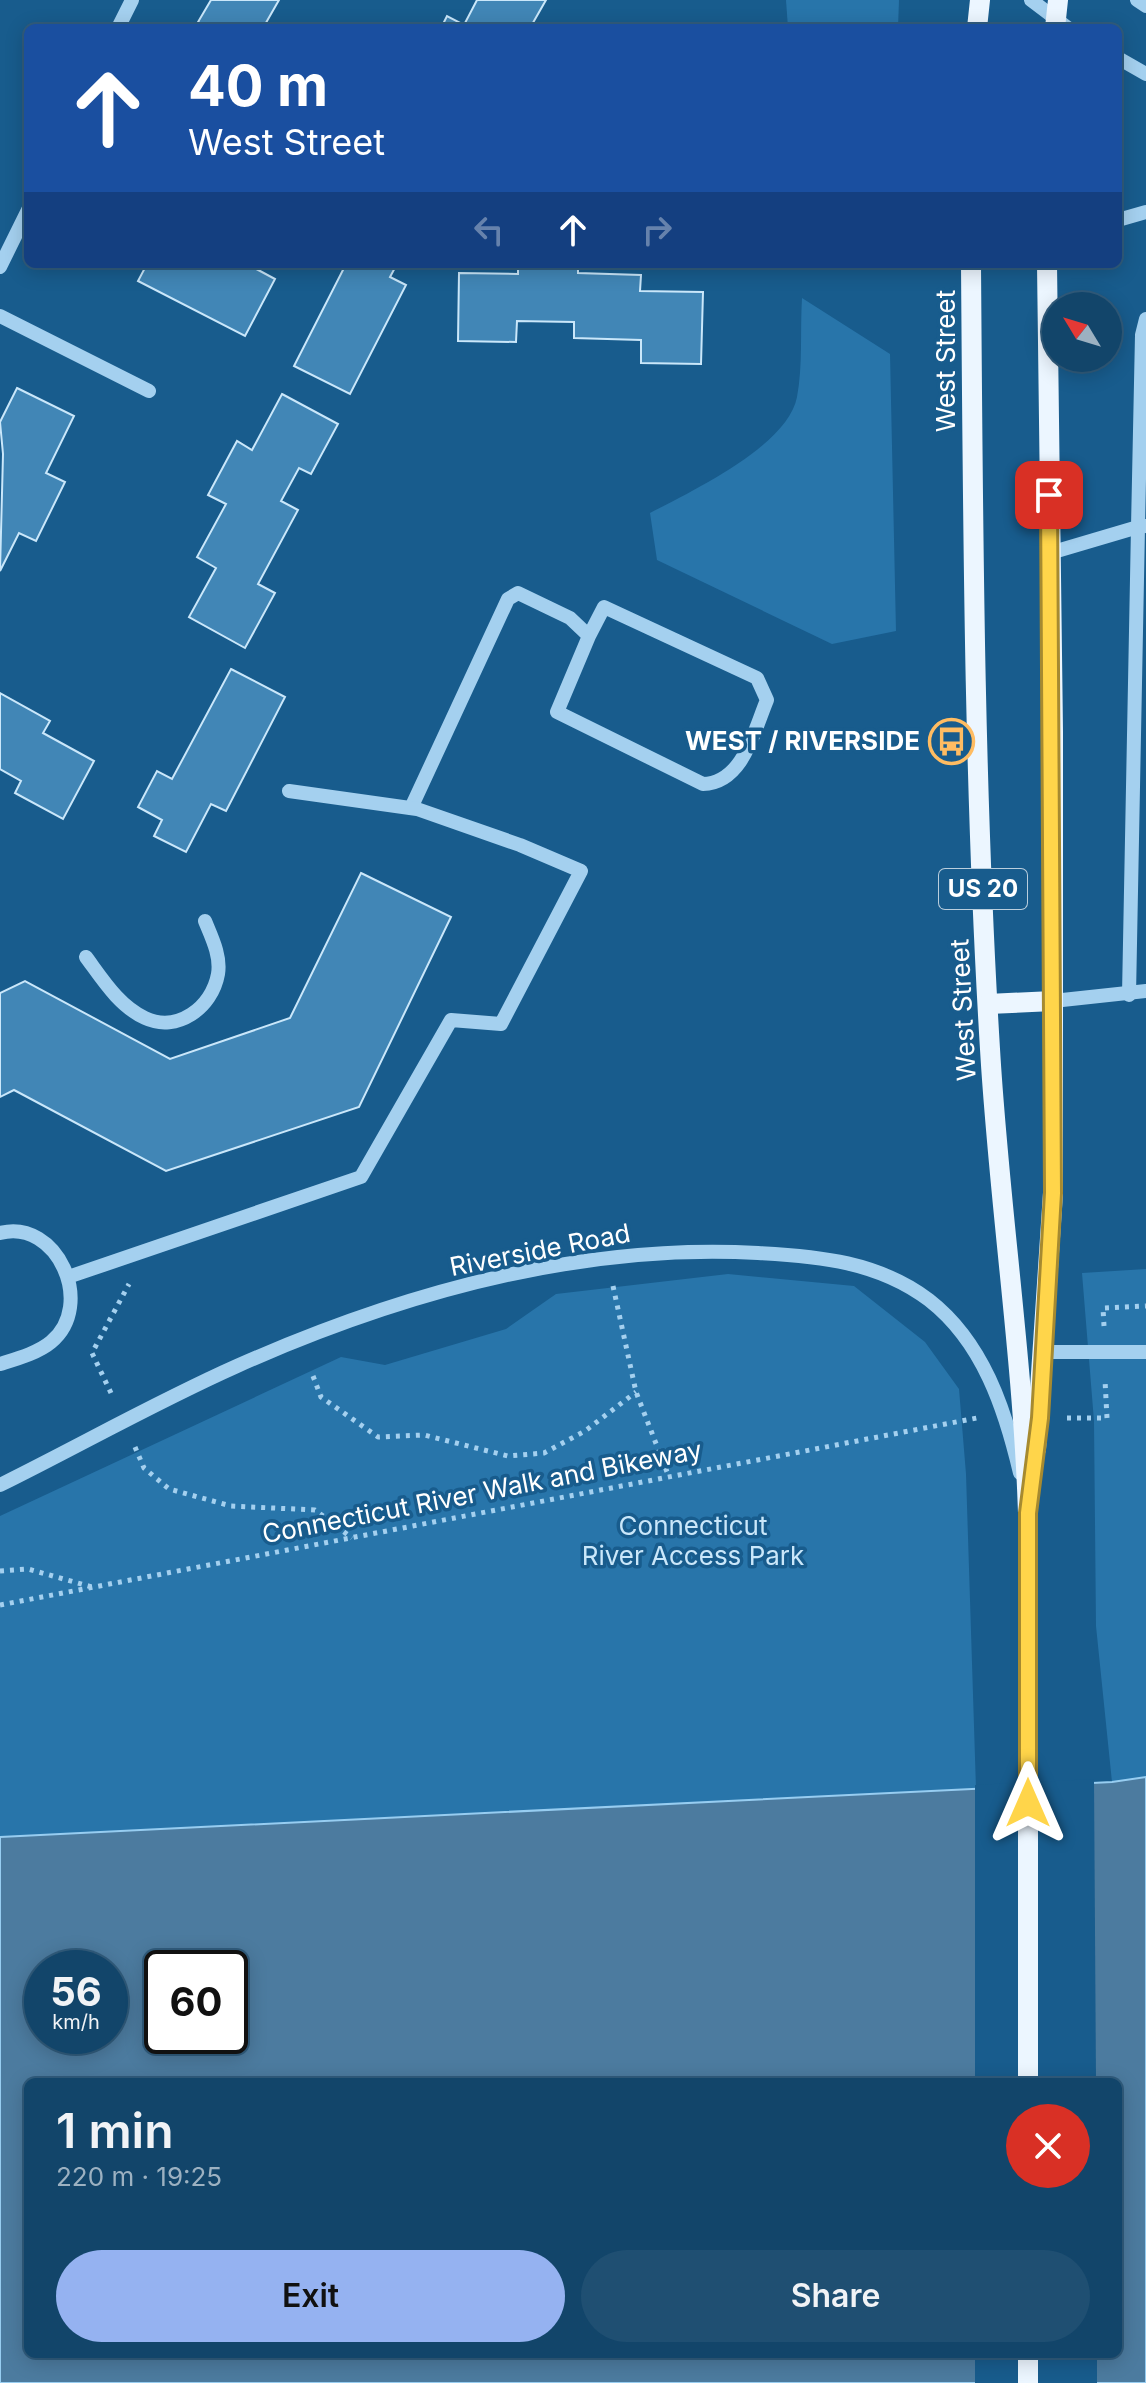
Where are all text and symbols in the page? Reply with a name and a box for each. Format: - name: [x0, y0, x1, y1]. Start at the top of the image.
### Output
- text: 40 m: [188, 52, 328, 120]
- icon: ahead: [56, 56, 160, 160]
- text: West Street: [188, 120, 385, 164]
- icon: left: [467, 208, 511, 252]
- icon: ahead: [551, 208, 595, 252]
- icon: right: [635, 208, 679, 252]
- street label: West Street: [930, 290, 961, 432]
- north arrow: [1042, 292, 1122, 372]
- map controls: [1042, 292, 1122, 372]
- pin: [1015, 461, 1083, 529]
- icon: arrive: [1027, 473, 1071, 517]
- bus stop icon: WEST / RIVERSIDE: [927, 717, 975, 765]
- place label: WEST / RIVERSIDE: [685, 725, 920, 756]
- road number: US 20: [939, 869, 1027, 909]
- street label: West Street: [943, 938, 982, 1082]
- street label: Riverside Road: [447, 1217, 633, 1282]
- street label: Connecticut River Walk and Bikeway: [259, 1434, 704, 1549]
- park label: Connecticut River Access Park: [582, 1510, 804, 1571]
- position arrow: [986, 1761, 1070, 1845]
- speed limit sign: 60: [144, 1950, 248, 2054]
- text: 56: [50, 1967, 102, 2016]
- text: km/h: [52, 2010, 100, 2034]
- text: 1 min: [56, 2101, 174, 2160]
- button: close: [1006, 2104, 1090, 2188]
- text: 220 m · 19:25: [56, 2161, 222, 2192]
- button: Exit: [56, 2250, 565, 2342]
- button: Share: [581, 2250, 1090, 2342]

